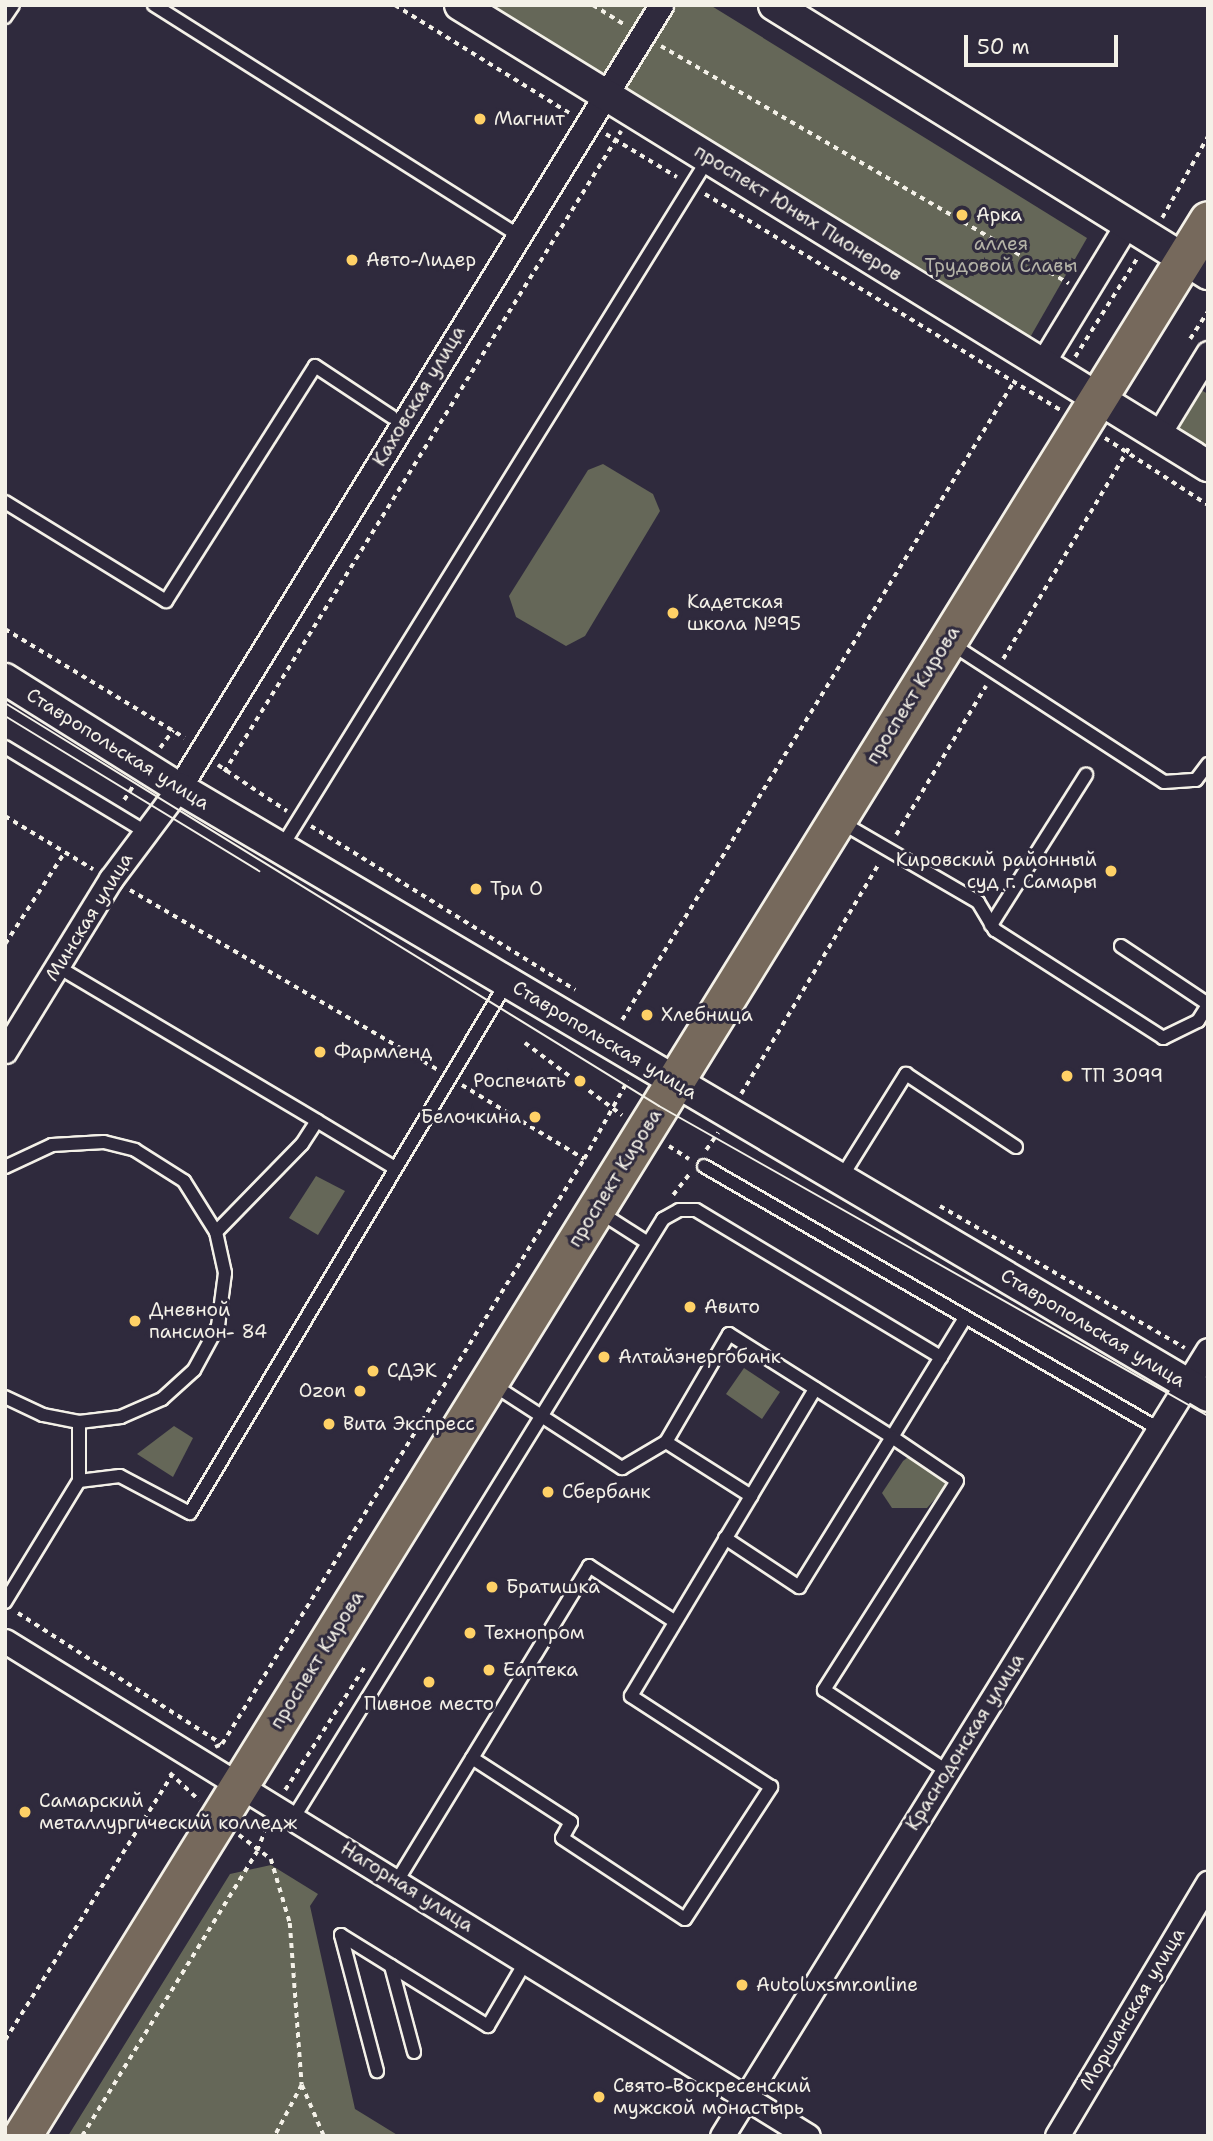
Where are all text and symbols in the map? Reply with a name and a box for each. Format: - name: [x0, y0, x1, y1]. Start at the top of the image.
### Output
- scale bar: [968, 21, 1122, 65]
- text: 50 m: [977, 33, 1030, 61]
- place label: Магнит: [494, 108, 565, 130]
- marker: Магнит: [472, 111, 488, 127]
- street label: проспект Юных Пионеров: [690, 140, 906, 286]
- place label: Арка: [976, 204, 1022, 226]
- marker: Арка: [954, 207, 970, 223]
- park label: аллея Трудовой Славы: [925, 233, 1077, 277]
- place label: Авто-Лидер: [366, 249, 476, 271]
- marker: Авто-Лидер: [344, 252, 360, 268]
- street label: Каховская улица: [368, 322, 470, 470]
- place label: Кадетская школа №95: [687, 591, 801, 635]
- marker: Кадетская школа №95: [665, 605, 681, 621]
- street label: проспект Кирова: [861, 622, 965, 768]
- street label: Ставропольская улица: [22, 683, 214, 815]
- street label: Минская улица: [40, 849, 138, 985]
- place label: Кировский районный суд г. Самары: [896, 849, 1097, 893]
- marker: Кировский районный суд г. Самары: [1103, 863, 1119, 879]
- place label: Три О: [490, 878, 543, 900]
- marker: Три О: [468, 881, 484, 897]
- street label: Ставропольская улица: [508, 976, 702, 1104]
- place label: Хлебница: [661, 1004, 753, 1026]
- marker: Хлебница: [639, 1007, 655, 1023]
- place label: Фармленд: [334, 1041, 432, 1063]
- marker: Фармленд: [312, 1044, 328, 1060]
- place label: ТП 3099: [1081, 1065, 1163, 1087]
- marker: ТП 3099: [1059, 1068, 1075, 1084]
- place label: Роспечать: [473, 1070, 566, 1092]
- marker: Роспечать: [572, 1073, 588, 1089]
- street label: проспект Кирова: [563, 1105, 667, 1251]
- place label: Белочкина: [421, 1106, 521, 1128]
- marker: Белочкина: [527, 1109, 543, 1125]
- street label: Ставропольская улица: [996, 1264, 1190, 1392]
- place label: Авито: [704, 1296, 760, 1318]
- place label: Дневной пансион- 84: [149, 1299, 267, 1343]
- marker: Авито: [682, 1299, 698, 1315]
- marker: Дневной пансион- 84: [127, 1313, 143, 1329]
- place label: Алтайэнергобанк: [618, 1346, 781, 1368]
- marker: Алтайэнергобанк: [596, 1349, 612, 1365]
- place label: СДЭК: [387, 1360, 437, 1382]
- marker: СДЭК: [365, 1363, 381, 1379]
- place label: Ozon: [299, 1380, 346, 1402]
- marker: Ozon: [352, 1383, 368, 1399]
- place label: Вита Экспресс: [343, 1413, 475, 1435]
- marker: Вита Экспресс: [321, 1416, 337, 1432]
- place label: Сбербанк: [562, 1481, 651, 1503]
- marker: Сбербанк: [540, 1484, 556, 1500]
- place label: Братишка: [506, 1576, 600, 1598]
- marker: Братишка: [484, 1579, 500, 1595]
- street label: проспект Кирова: [265, 1587, 369, 1733]
- place label: Технопром: [484, 1622, 585, 1644]
- marker: Технопром: [462, 1625, 478, 1641]
- street label: Краснодонская улица: [901, 1649, 1029, 1835]
- place label: Еаптека: [503, 1659, 578, 1681]
- marker: Еаптека: [481, 1662, 497, 1678]
- marker: Пивное место: [421, 1674, 437, 1690]
- place label: Пивное место: [364, 1693, 494, 1715]
- place label: Самарский металлургический колледж: [39, 1790, 297, 1834]
- marker: Самарский металлургический колледж: [17, 1804, 33, 1820]
- street label: Нагорная улица: [336, 1837, 478, 1937]
- street label: Моршанская улица: [1074, 1924, 1190, 2094]
- place label: Autoluxsmr.online: [756, 1974, 918, 1996]
- marker: Autoluxsmr.online: [734, 1977, 750, 1993]
- place label: Свято-Воскресенский мужской монастырь: [613, 2075, 811, 2119]
- marker: Свято-Воскресенский мужской монастырь: [591, 2089, 607, 2105]

